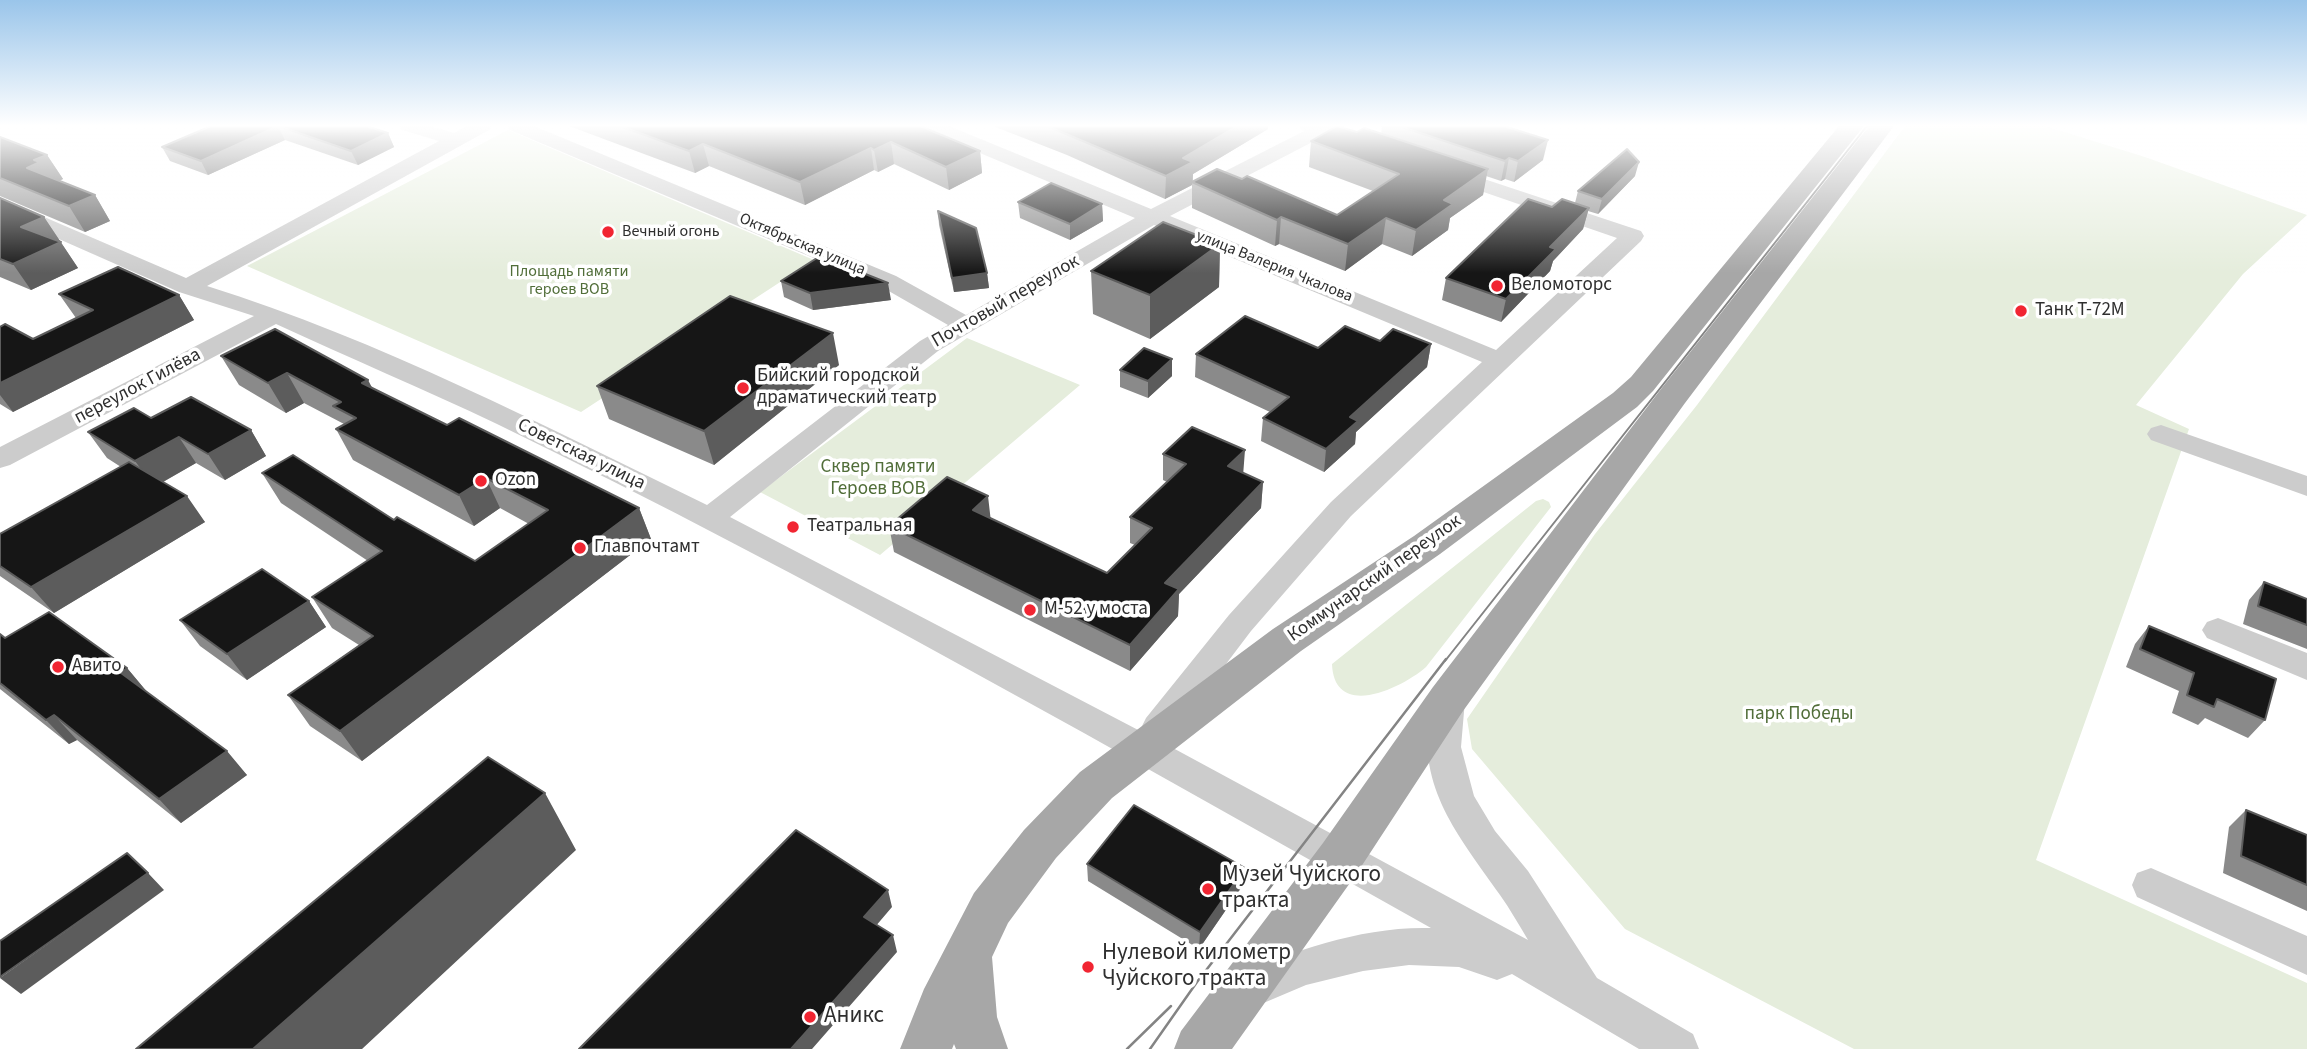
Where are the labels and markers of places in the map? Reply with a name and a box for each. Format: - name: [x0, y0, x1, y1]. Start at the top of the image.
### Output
- place label: Вечный огонь: [622, 222, 720, 242]
- marker: Вечный огонь: [600, 224, 616, 240]
- place label: Веломоторс: [1511, 275, 1612, 297]
- marker: Веломоторс: [1489, 278, 1505, 294]
- place label: Танк Т-72М: [2035, 300, 2125, 322]
- marker: Танк Т-72М: [2013, 303, 2029, 319]
- place label: Бийский городской драматический театр: [757, 366, 937, 410]
- marker: Бийский городской драматический театр: [735, 380, 751, 396]
- place label: Ozon: [495, 470, 536, 492]
- marker: Ozon: [473, 473, 489, 489]
- place label: Театральная: [807, 516, 912, 538]
- marker: Театральная: [785, 519, 801, 535]
- place label: Главпочтамт: [594, 537, 700, 559]
- marker: Главпочтамт: [572, 540, 588, 556]
- place label: М-52 у моста: [1044, 599, 1148, 621]
- marker: М-52 у моста: [1022, 602, 1038, 618]
- place label: Авито: [72, 656, 122, 678]
- marker: Авито: [50, 659, 66, 675]
- place label: Музей Чуйского тракта: [1222, 862, 1381, 916]
- marker: Музей Чуйского тракта: [1200, 881, 1216, 897]
- place label: Нулевой километр Чуйского тракта: [1102, 940, 1291, 994]
- marker: Нулевой километр Чуйского тракта: [1080, 959, 1096, 975]
- place label: Аникс: [824, 1003, 884, 1031]
- marker: Аникс: [802, 1009, 818, 1025]

